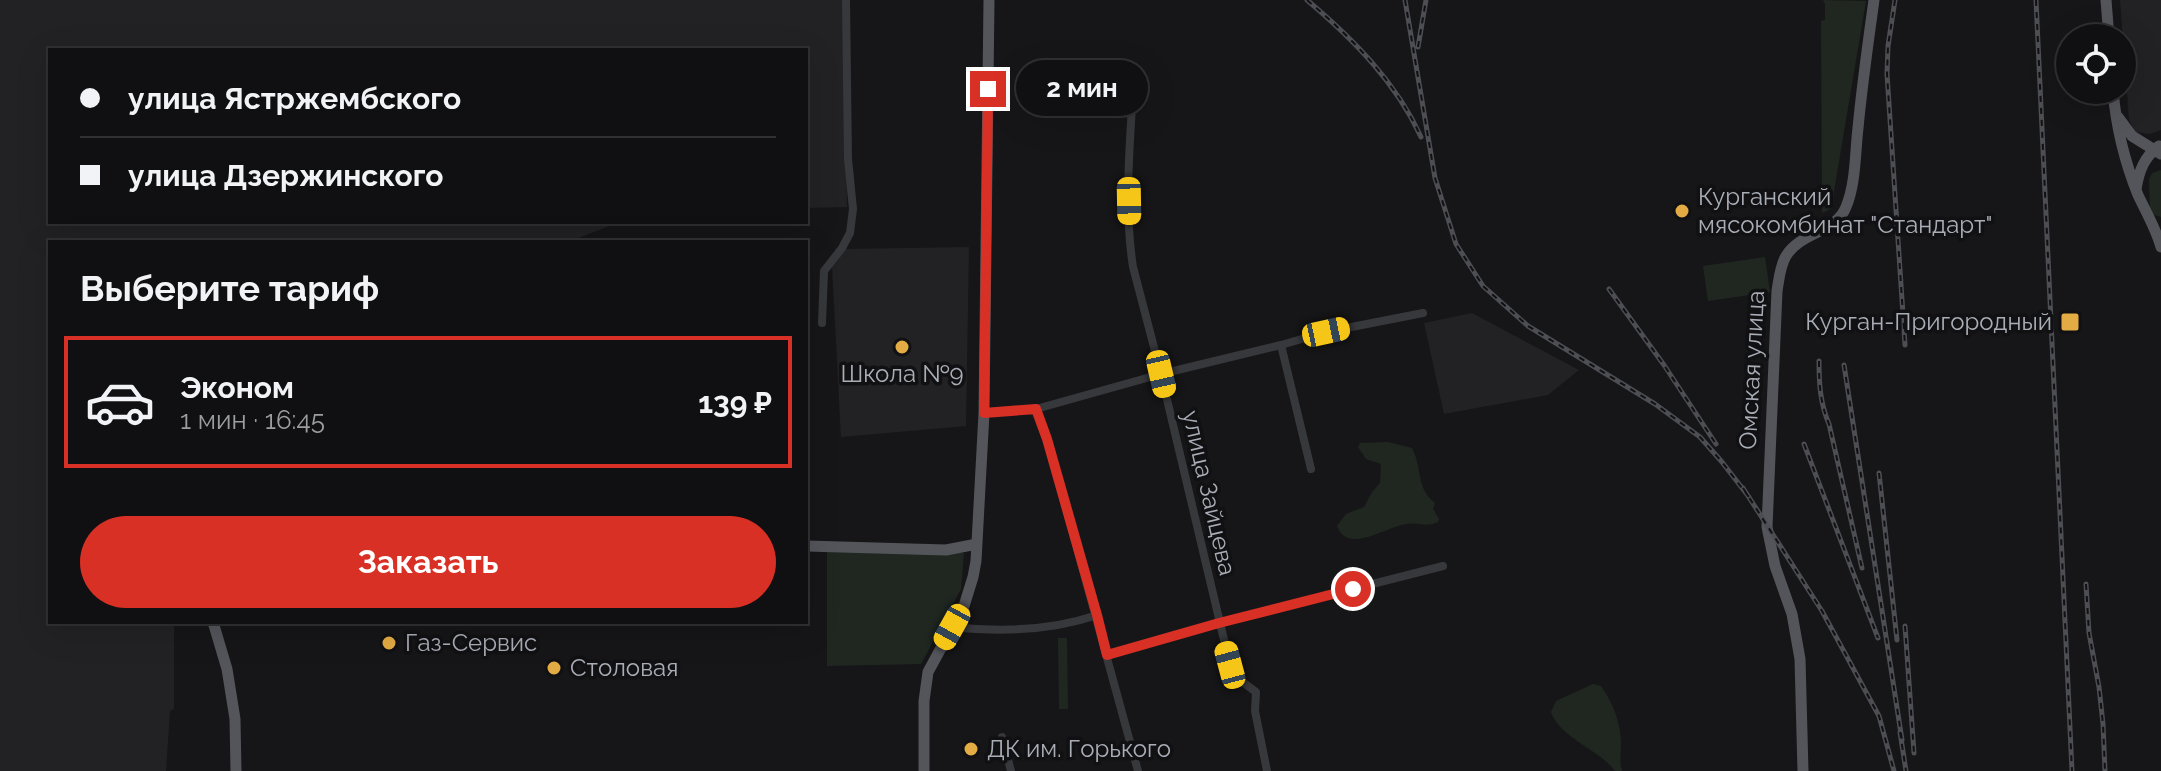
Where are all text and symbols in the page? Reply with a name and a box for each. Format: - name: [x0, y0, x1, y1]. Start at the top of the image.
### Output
- map controls: [2056, 24, 2136, 104]
- button: locate: [2056, 24, 2136, 104]
- callout: 2 мин: [1016, 61, 1148, 117]
- route end: [970, 71, 1006, 107]
- text: 2 мин: [1046, 73, 1118, 103]
- text: улица Ястржембского: [128, 81, 461, 116]
- text: улица Дзержинского: [128, 158, 444, 193]
- car: [1117, 177, 1141, 225]
- place label: Курганский мясокомбинат "Стандарт": [1698, 182, 1993, 239]
- marker: Курганский мясокомбинат "Стандарт": [1673, 202, 1691, 220]
- text: Выберите тариф: [80, 267, 379, 309]
- street label: Омская улица: [1733, 290, 1770, 450]
- place label: Курган-Пригородный: [1805, 307, 2052, 336]
- marker: Курган-Пригородный: [2059, 311, 2081, 333]
- car: [1300, 315, 1352, 349]
- marker: Школа №9: [893, 338, 911, 356]
- car: [1144, 348, 1178, 400]
- place label: Школа №9: [840, 359, 964, 388]
- icon: car: [84, 366, 156, 438]
- text: Эконом: [180, 370, 294, 405]
- text: 139 ₽: [698, 385, 772, 420]
- text: 1 мин · 16:45: [180, 405, 325, 435]
- street label: улица Зайцева: [1176, 408, 1243, 578]
- button: Заказать: [80, 516, 776, 608]
- route start: [1335, 571, 1371, 607]
- car: [930, 600, 974, 654]
- place label: Газ-Сервис: [405, 628, 537, 657]
- marker: Газ-Сервис: [380, 634, 398, 652]
- car: [1212, 639, 1248, 691]
- place label: Столовая: [570, 653, 678, 682]
- marker: Столовая: [545, 659, 563, 677]
- place label: ДК им. Горького: [987, 734, 1171, 763]
- marker: ДК им. Горького: [962, 740, 980, 758]

